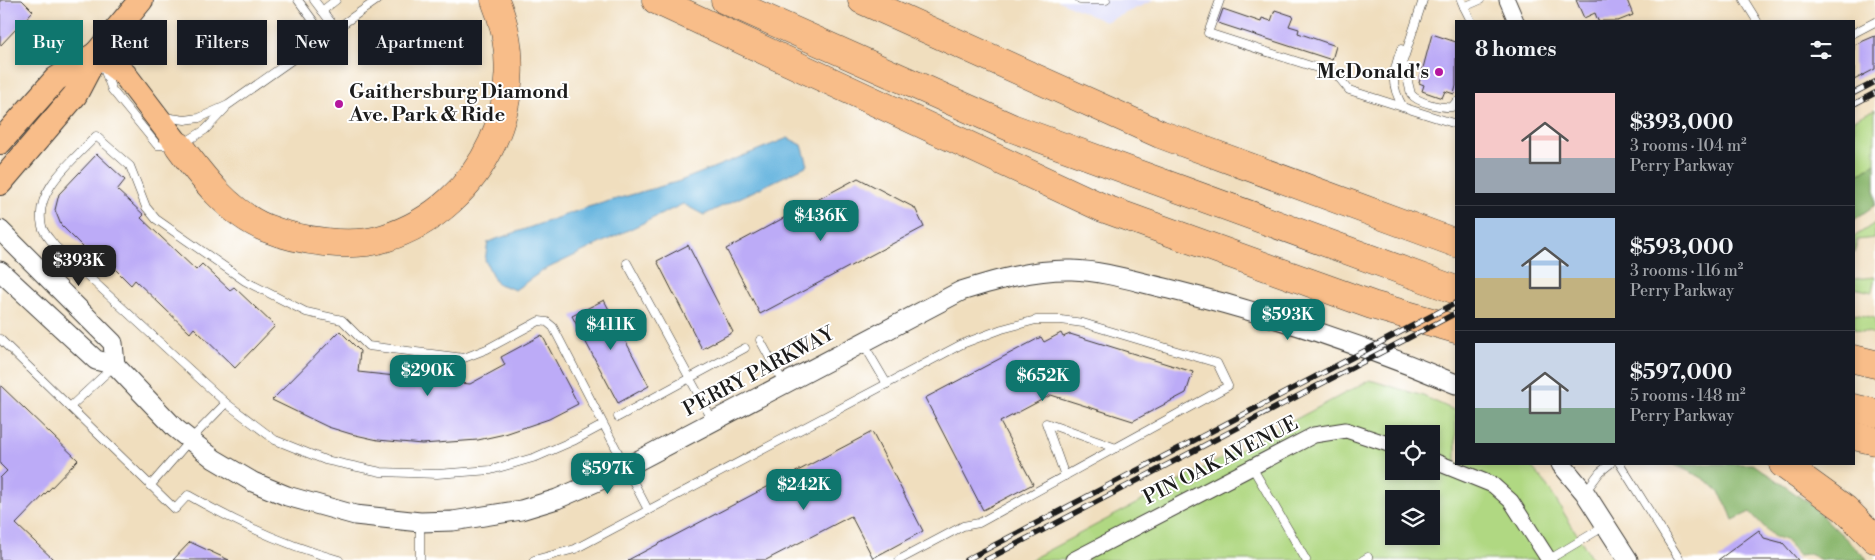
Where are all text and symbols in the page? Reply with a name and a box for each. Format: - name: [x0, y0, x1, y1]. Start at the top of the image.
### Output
- chip: Buy: [15, 20, 83, 65]
- chip: Rent: [93, 20, 167, 65]
- chip: Filters: [177, 20, 267, 65]
- chip: New: [277, 20, 348, 65]
- chip: Apartment: [358, 20, 482, 65]
- icon: filters: [1807, 36, 1835, 64]
- text: 8 homes: [1475, 37, 1557, 63]
- place label: McDonald's: [1317, 60, 1429, 85]
- marker: McDonald's: [1433, 66, 1445, 78]
- place label: Gaithersburg Diamond Ave. Park & Ride: [348, 80, 569, 128]
- marker: Gaithersburg Diamond Ave. Park & Ride: [333, 98, 345, 110]
- text: $393,000: [1630, 110, 1733, 136]
- icon: home: [1515, 113, 1575, 173]
- text: 3 rooms · 104 m²: [1630, 136, 1747, 156]
- text: Perry Parkway: [1630, 156, 1734, 176]
- pin: $436K: [786, 200, 856, 242]
- text: $436K: [795, 206, 847, 226]
- text: $593,000: [1630, 235, 1734, 261]
- icon: home: [1515, 238, 1575, 298]
- pin: $393K: [44, 244, 114, 287]
- text: $393K: [53, 251, 105, 271]
- text: 3 rooms · 116 m²: [1630, 261, 1743, 281]
- text: Perry Parkway: [1630, 281, 1734, 301]
- pin: $593K: [1253, 298, 1323, 341]
- text: $593K: [1262, 305, 1314, 325]
- pin: $411K: [576, 308, 646, 351]
- text: $411K: [587, 315, 635, 335]
- street label: PERRY PARKWAY: [679, 321, 840, 422]
- pin: $290K: [393, 354, 463, 397]
- pin: $652K: [1008, 360, 1078, 402]
- text: $597,000: [1630, 360, 1732, 386]
- text: $290K: [401, 361, 455, 381]
- icon: home: [1515, 363, 1575, 423]
- text: $652K: [1017, 366, 1069, 386]
- text: 5 rooms · 148 m²: [1630, 386, 1746, 406]
- text: Perry Parkway: [1630, 406, 1734, 426]
- street label: PIN OAK AVENUE: [1139, 411, 1303, 511]
- map controls: [1385, 425, 1440, 545]
- button: locate: [1385, 425, 1440, 480]
- pin: $597K: [573, 452, 643, 495]
- text: $597K: [582, 459, 634, 479]
- pin: $242K: [769, 468, 839, 511]
- text: $242K: [777, 475, 831, 495]
- button: layers: [1385, 490, 1440, 545]

